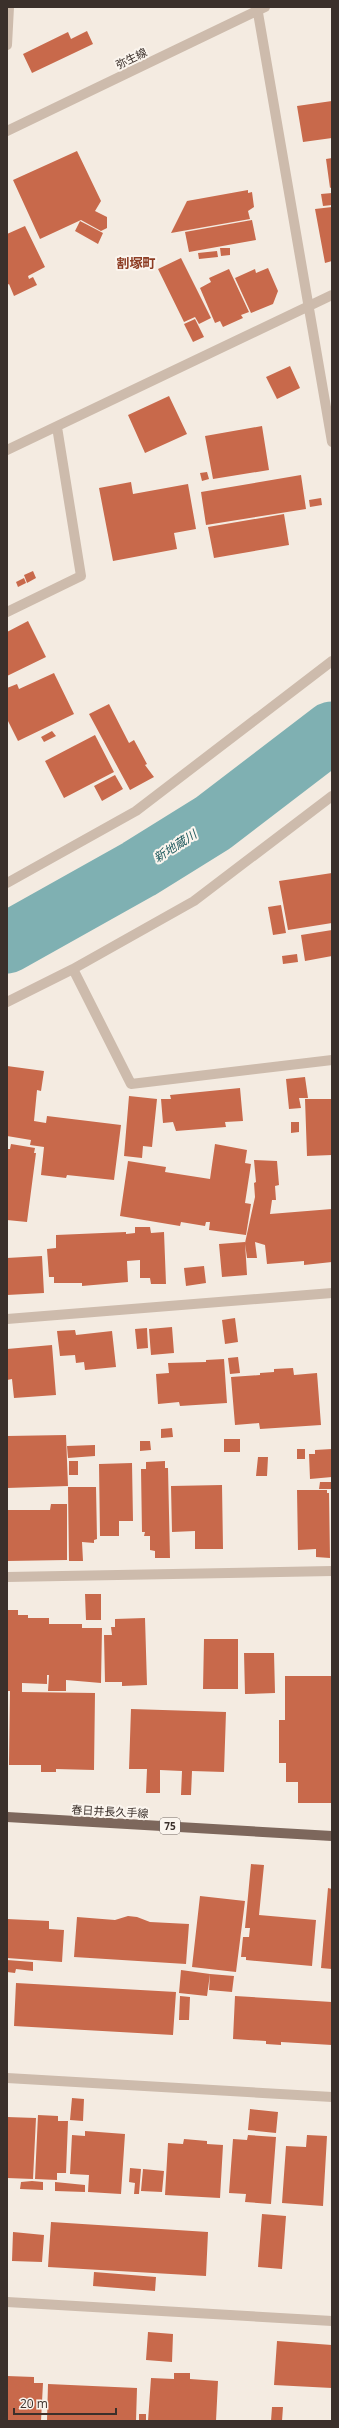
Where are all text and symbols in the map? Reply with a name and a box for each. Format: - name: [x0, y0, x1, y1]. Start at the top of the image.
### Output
- street label: 弥生線: [113, 44, 149, 72]
- district label: 割塚町: [116, 254, 156, 272]
- water label: 新地蔵川: [150, 825, 201, 866]
- street label: 春日井長久手線: [71, 1801, 149, 1821]
- road number: 75: [160, 1818, 180, 1834]
- scale bar: [14, 2390, 116, 2416]
- text: 20 m: [20, 2395, 48, 2412]

